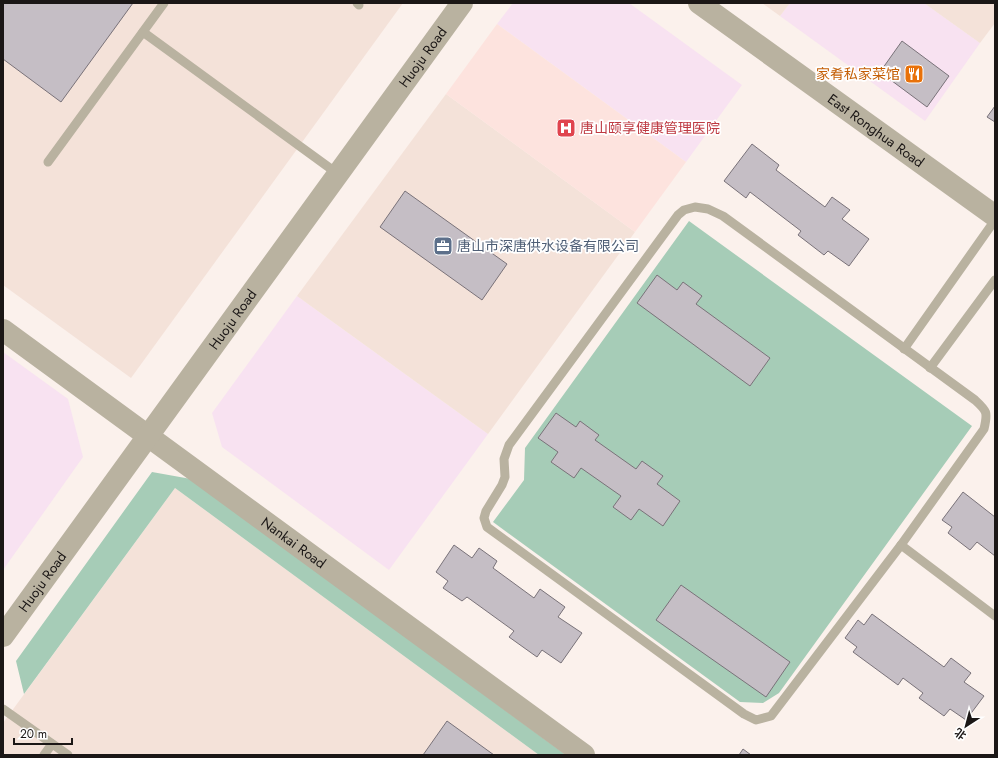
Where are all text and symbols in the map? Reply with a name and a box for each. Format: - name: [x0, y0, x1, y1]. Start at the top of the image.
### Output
- street label: Huoju Road: [394, 23, 451, 91]
- restaurant icon: 家肴私家菜馆: [903, 63, 925, 85]
- place label: 家肴私家菜馆: [816, 64, 900, 84]
- street label: East Ronghua Road: [824, 89, 928, 172]
- hospital icon: 唐山颐享健康管理医院: [555, 117, 577, 139]
- place label: 唐山颐享健康管理医院: [580, 118, 720, 138]
- office icon: 唐山市深唐供水设备有限公司: [432, 235, 454, 257]
- place label: 唐山市深唐供水设备有限公司: [457, 236, 639, 256]
- street label: Huoju Road: [204, 285, 261, 354]
- street label: Nankai Road: [257, 512, 330, 573]
- street label: Huoju Road: [14, 547, 71, 616]
- north arrow: [946, 706, 986, 746]
- scale bar: [14, 720, 72, 746]
- text: 北: [951, 724, 969, 744]
- text: 20 m: [20, 725, 47, 743]

